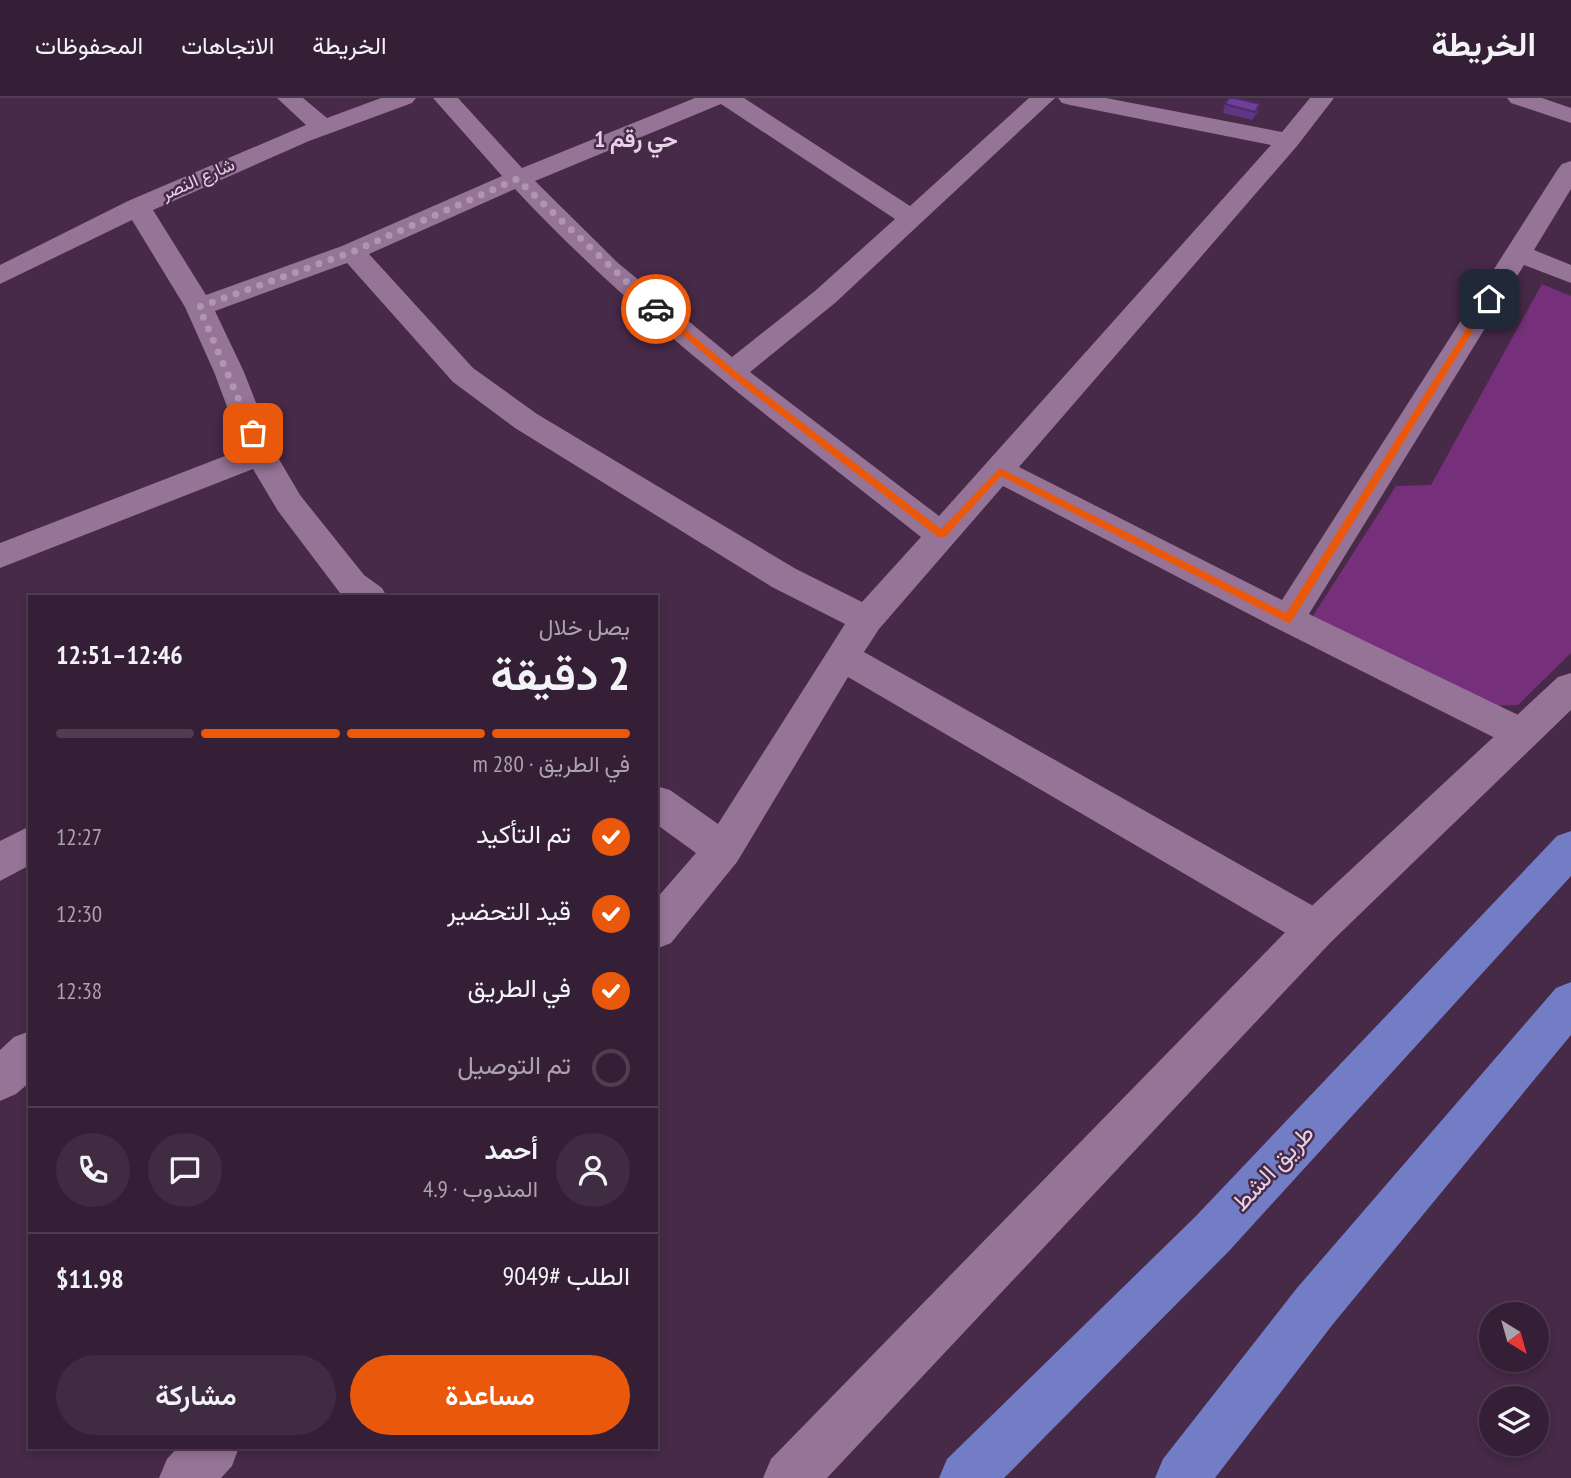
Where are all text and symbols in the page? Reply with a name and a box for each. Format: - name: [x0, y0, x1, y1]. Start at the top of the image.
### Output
- text: الخريطة: [1432, 22, 1536, 65]
- text: المحفوظات: [35, 30, 143, 61]
- text: الاتجاهات: [181, 30, 274, 61]
- text: الخريطة: [312, 30, 387, 61]
- district label: حي رقم 1: [594, 124, 678, 159]
- street label: شارع النصر: [157, 152, 238, 206]
- pin: [1459, 269, 1519, 329]
- courier: [621, 274, 691, 344]
- icon: home: [1470, 280, 1508, 318]
- icon: car: [637, 290, 675, 328]
- pin: [223, 403, 283, 463]
- icon: bag: [234, 414, 272, 452]
- text: يصل خلال: [539, 612, 630, 641]
- text: 12:46–12:51: [56, 638, 183, 671]
- text: 2 دقيقة: [491, 643, 630, 703]
- text: في الطريق · 280 m: [473, 749, 630, 778]
- text: تم التأكيد: [476, 817, 571, 850]
- icon: check: [592, 818, 630, 856]
- text: 12:27: [56, 822, 102, 851]
- text: قيد التحضير: [447, 894, 571, 927]
- icon: check: [592, 895, 630, 933]
- text: 12:30: [56, 899, 102, 928]
- text: في الطريق: [467, 971, 571, 1004]
- icon: check: [592, 972, 630, 1010]
- text: 12:38: [56, 976, 102, 1005]
- text: تم التوصيل: [457, 1048, 571, 1081]
- street label: طريق الشط: [1225, 1118, 1320, 1217]
- button: phone: [56, 1133, 130, 1207]
- button: chat: [148, 1133, 222, 1207]
- text: أحمد: [485, 1133, 538, 1166]
- button: person: [556, 1133, 630, 1207]
- text: المندوب · 4.9: [423, 1174, 538, 1203]
- text: الطلب #9049: [502, 1259, 630, 1292]
- text: $11.98: [56, 1262, 124, 1295]
- north arrow: [1479, 1302, 1549, 1372]
- map controls: [1479, 1302, 1549, 1456]
- button: مشاركة: [56, 1355, 336, 1435]
- button: مساعدة: [350, 1355, 630, 1435]
- button: layers: [1479, 1386, 1549, 1456]

